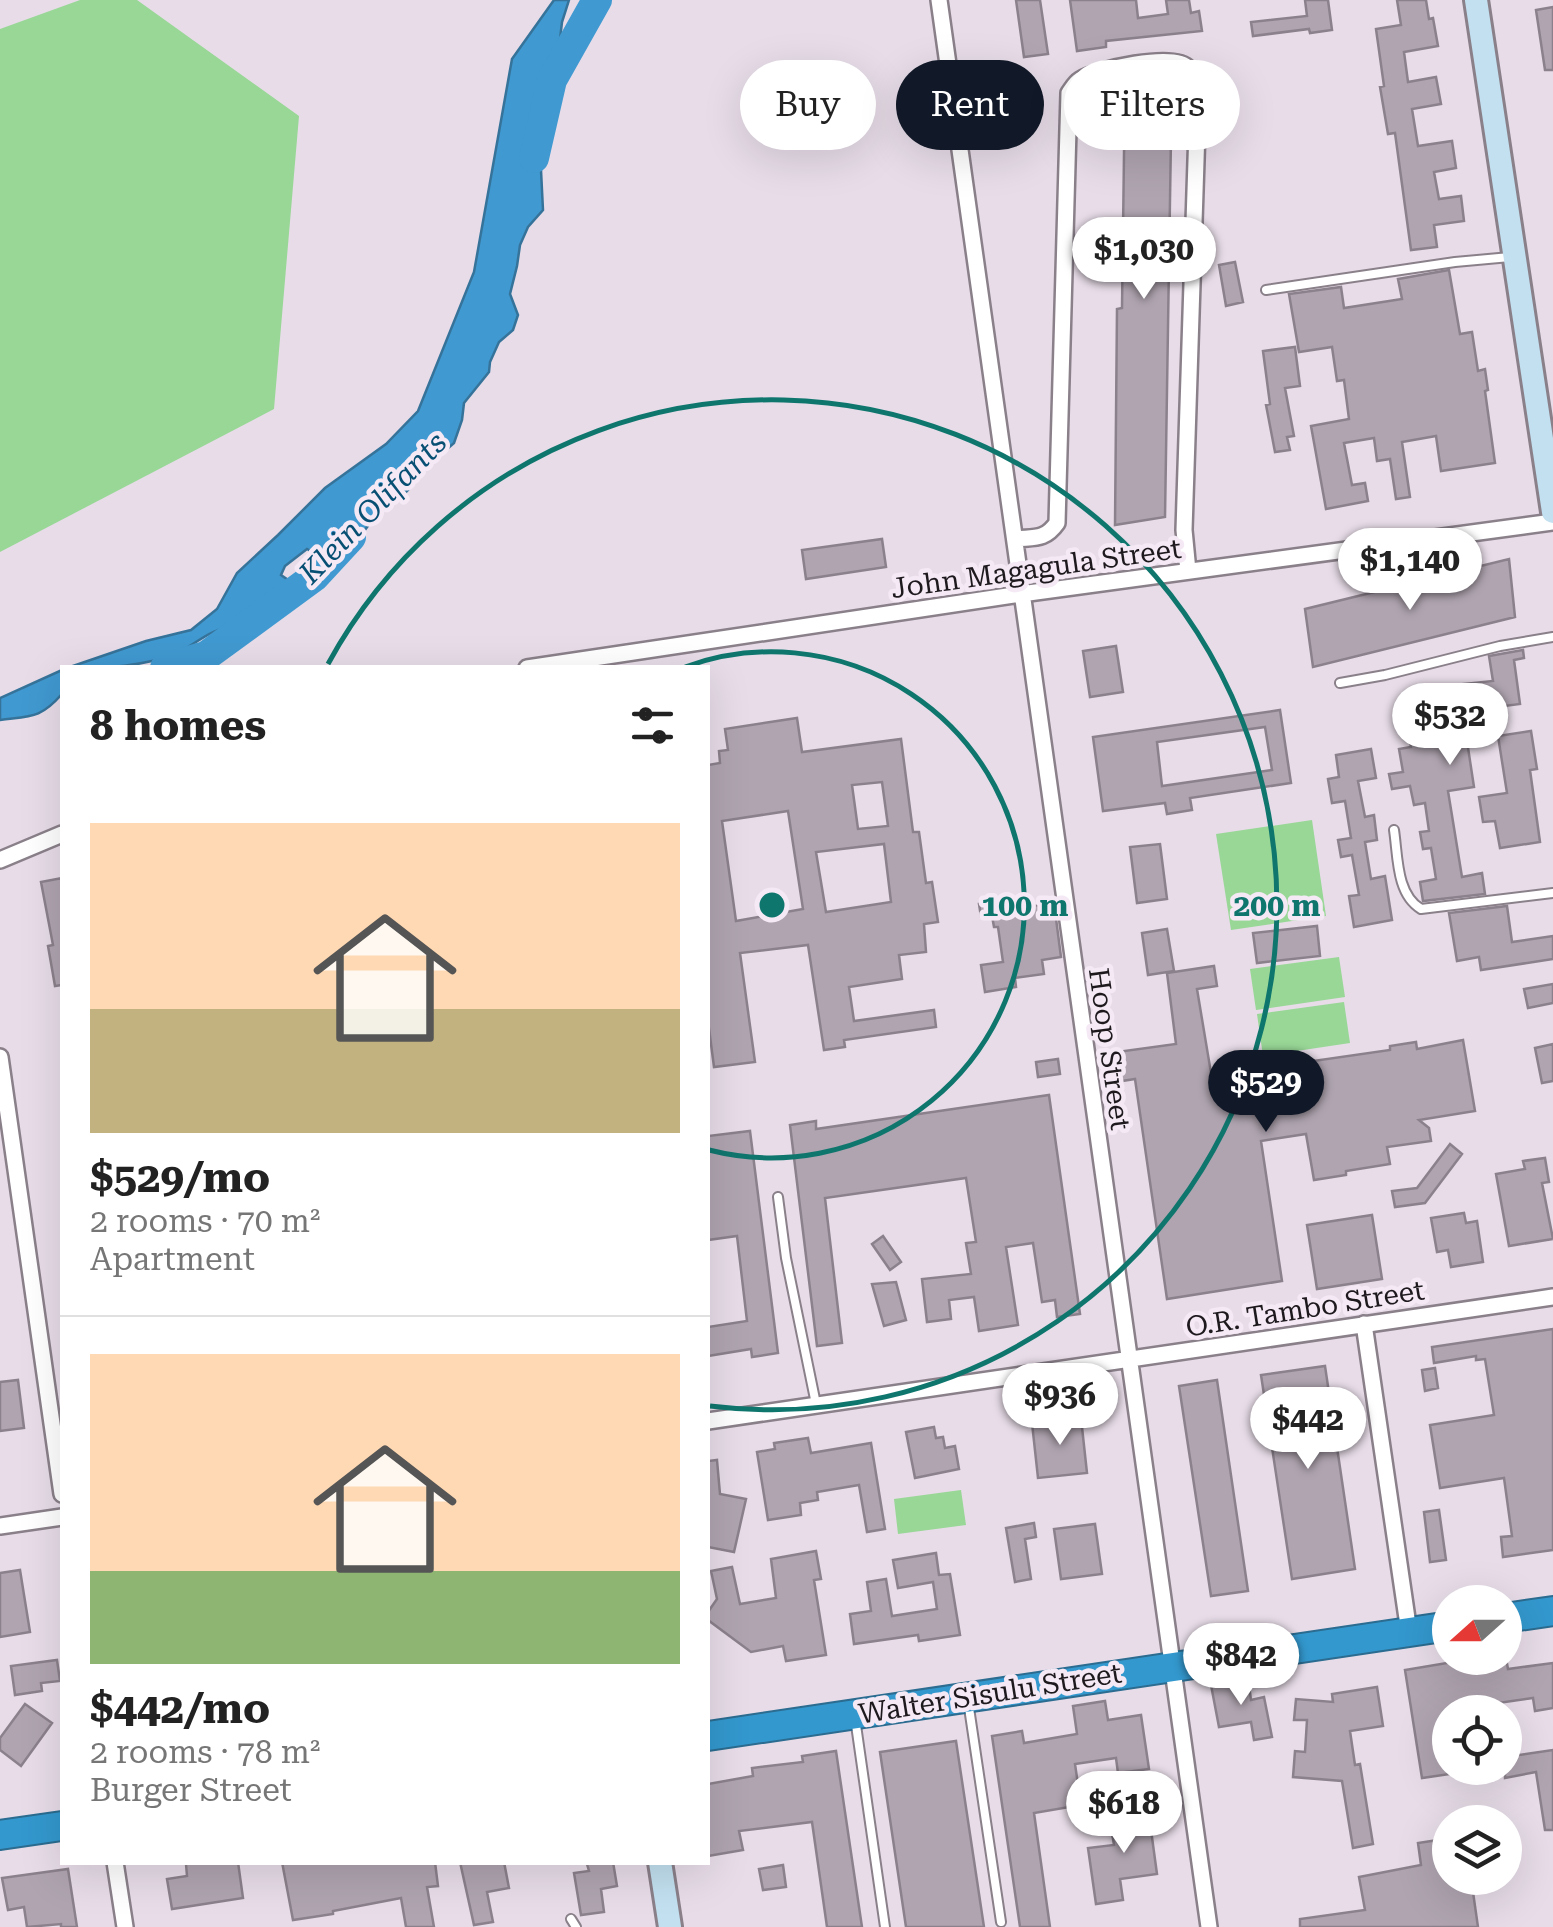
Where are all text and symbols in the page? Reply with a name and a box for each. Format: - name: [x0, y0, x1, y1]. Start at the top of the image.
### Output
- chip: Buy: [740, 60, 876, 150]
- chip: Rent: [896, 60, 1044, 150]
- chip: Filters: [1064, 60, 1240, 150]
- pin: $1,030: [1063, 217, 1225, 302]
- text: $1,030: [1094, 230, 1194, 268]
- water label: Klein Olifants: [291, 425, 453, 591]
- pin: $1,140: [1329, 528, 1491, 613]
- street label: John Magagula Street: [889, 532, 1183, 605]
- text: $1,140: [1360, 541, 1460, 579]
- pin: $532: [1391, 683, 1509, 768]
- text: $532: [1414, 696, 1486, 734]
- icon: filters: [625, 698, 680, 753]
- text: 8 homes: [90, 701, 266, 750]
- centre of rings: [754, 887, 790, 923]
- icon: home: [295, 888, 475, 1068]
- text: 100 m: [982, 888, 1069, 923]
- text: 200 m: [1234, 888, 1321, 923]
- street label: Hoop Street: [1082, 966, 1137, 1132]
- pin: $529: [1207, 1050, 1325, 1135]
- text: $529: [1230, 1063, 1302, 1101]
- text: $529/mo: [90, 1153, 270, 1202]
- text: 2 rooms · 70 m²: [90, 1202, 320, 1240]
- text: Apartment: [90, 1240, 255, 1278]
- street label: O.R. Tambo Street: [1183, 1273, 1427, 1344]
- pin: $936: [1001, 1363, 1119, 1448]
- text: $936: [1024, 1376, 1096, 1414]
- pin: $442: [1249, 1387, 1367, 1472]
- text: $442: [1272, 1400, 1344, 1438]
- icon: home: [295, 1419, 475, 1599]
- north arrow: [1432, 1585, 1522, 1675]
- map controls: [1432, 1585, 1522, 1895]
- pin: $842: [1182, 1623, 1300, 1708]
- text: $842: [1205, 1636, 1277, 1674]
- street label: Walter Sisulu Street: [856, 1656, 1124, 1731]
- text: $442/mo: [90, 1684, 270, 1733]
- button: locate: [1432, 1695, 1522, 1785]
- text: 2 rooms · 78 m²: [90, 1733, 320, 1771]
- text: Burger Street: [90, 1771, 292, 1809]
- pin: $618: [1065, 1771, 1183, 1856]
- text: $618: [1088, 1784, 1160, 1822]
- button: layers: [1432, 1805, 1522, 1895]

